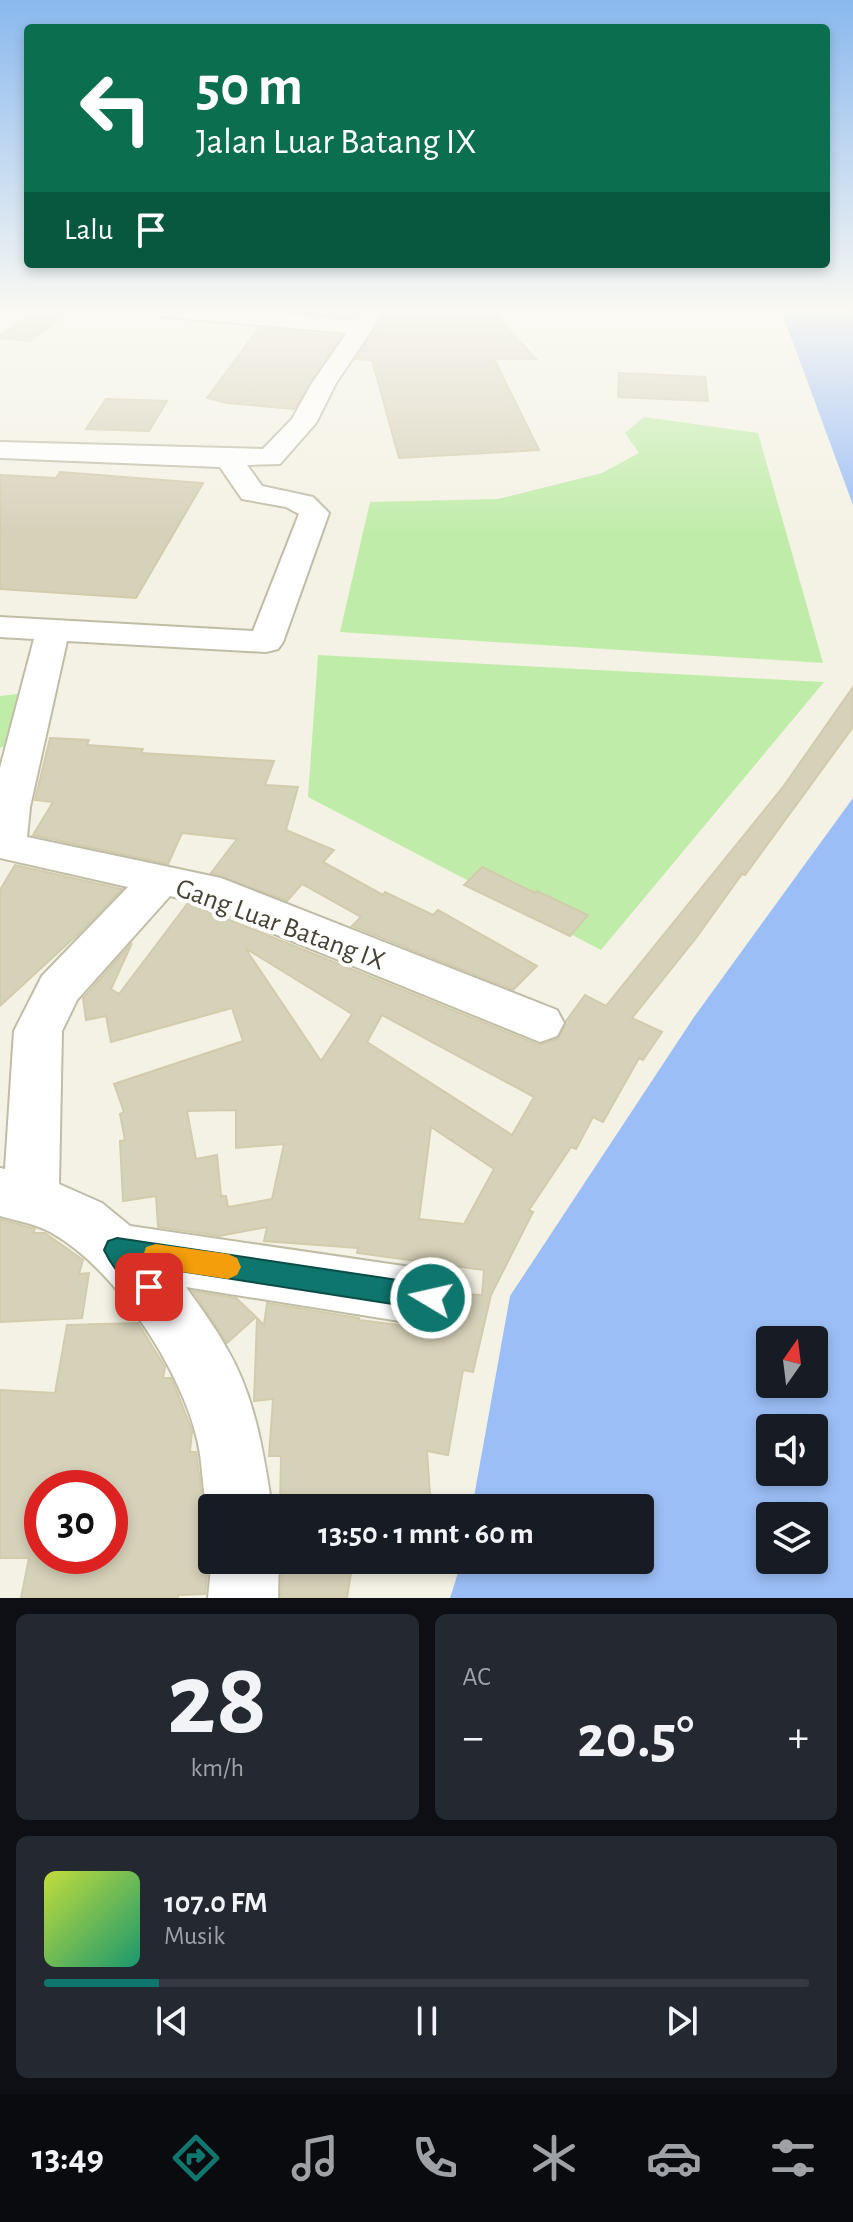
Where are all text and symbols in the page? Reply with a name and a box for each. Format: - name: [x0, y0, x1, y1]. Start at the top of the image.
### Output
- icon: left: [64, 56, 168, 160]
- text: 50 m: [196, 59, 303, 115]
- text: Jalan Luar Batang IX: [196, 124, 477, 160]
- icon: arrive: [129, 208, 173, 252]
- text: Lalu: [64, 215, 113, 245]
- street label: Gang Luar Batang IX: [172, 874, 389, 976]
- pin: [115, 1253, 183, 1321]
- position arrow: [389, 1256, 473, 1340]
- icon: arrive: [127, 1265, 171, 1309]
- north arrow: [756, 1326, 828, 1398]
- map controls: [756, 1326, 828, 1574]
- button: sound: [756, 1414, 828, 1486]
- speed limit sign: 30: [24, 1470, 128, 1574]
- button: layers: [756, 1502, 828, 1574]
- text: 13:50 · 1 mnt · 60 m: [318, 1519, 534, 1549]
- text: 28: [167, 1649, 267, 1753]
- text: AC: [463, 1664, 491, 1690]
- text: 20.5°: [577, 1708, 694, 1768]
- text: −: [463, 1716, 484, 1760]
- text: +: [788, 1716, 809, 1760]
- text: km/h: [190, 1755, 244, 1781]
- text: 107.0 FM: [164, 1888, 268, 1918]
- text: Musik: [164, 1923, 225, 1949]
- icon: previous: [150, 1999, 194, 2043]
- icon: pause: [405, 1999, 449, 2043]
- icon: next: [660, 1999, 704, 2043]
- icon: directions: [168, 2130, 224, 2186]
- icon: music: [287, 2130, 343, 2186]
- icon: phone: [407, 2130, 463, 2186]
- icon: climate: [526, 2130, 582, 2186]
- icon: car: [646, 2130, 702, 2186]
- icon: filters: [765, 2130, 821, 2186]
- text: 13:49: [32, 2140, 104, 2176]

